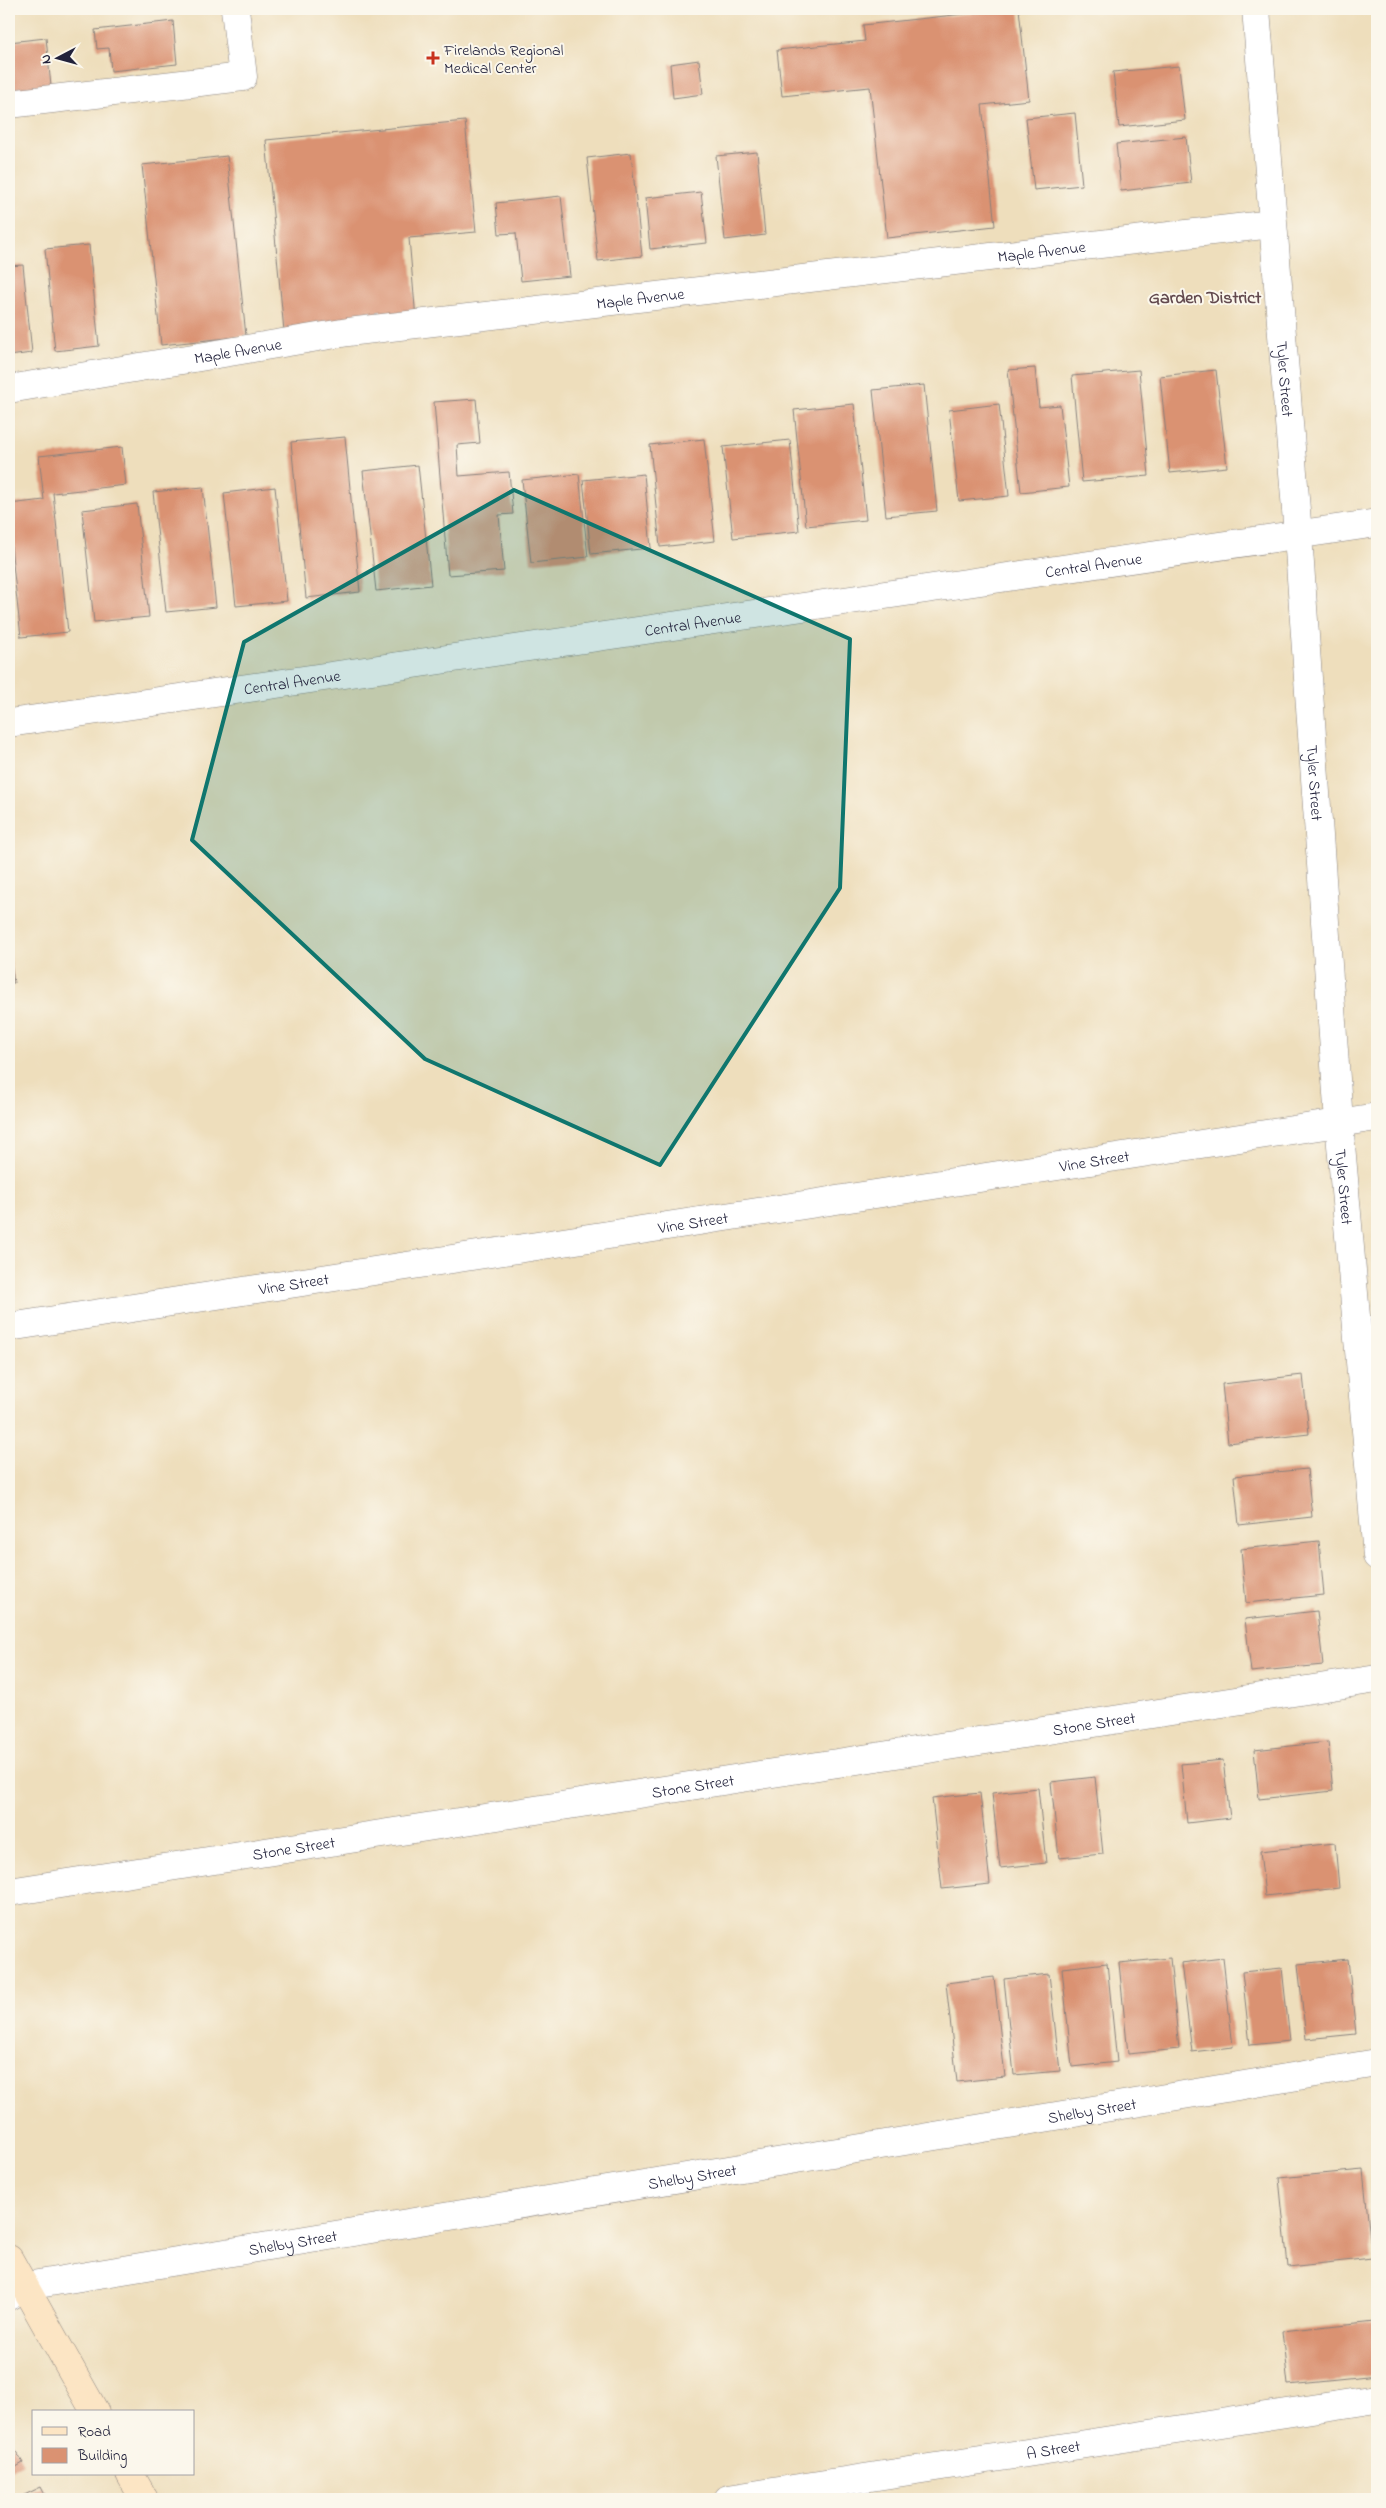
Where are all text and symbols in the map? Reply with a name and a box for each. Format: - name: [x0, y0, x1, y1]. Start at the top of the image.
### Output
- north arrow: [32, 32, 82, 82]
- place label: Firelands Regional Medical Center: [443, 39, 564, 81]
- marker: Firelands Regional Medical Center: [426, 51, 440, 65]
- text: N: [36, 53, 57, 65]
- street label: Maple Avenue: [996, 236, 1088, 270]
- street label: Maple Avenue: [595, 283, 687, 317]
- district label: Garden District: [1149, 286, 1262, 312]
- street label: Maple Avenue: [193, 333, 284, 372]
- street label: Tyler Street: [1269, 340, 1299, 418]
- street label: Central Avenue: [1044, 547, 1145, 585]
- street label: Central Avenue: [643, 606, 744, 644]
- street label: Central Avenue: [242, 665, 343, 703]
- street label: Tyler Street: [1299, 744, 1328, 822]
- street label: Vine Street: [1057, 1145, 1132, 1180]
- street label: Tyler Street: [1327, 1148, 1358, 1226]
- street label: Vine Street: [656, 1207, 731, 1241]
- street label: Vine Street: [256, 1268, 331, 1303]
- street label: Stone Street: [1051, 1707, 1138, 1743]
- street label: Stone Street: [650, 1769, 737, 1806]
- street label: Stone Street: [251, 1831, 338, 1868]
- street label: Shelby Street: [1046, 2093, 1139, 2131]
- street label: Shelby Street: [646, 2159, 739, 2197]
- street label: Shelby Street: [247, 2225, 340, 2263]
- legend: [32, 2410, 195, 2476]
- text: Road: [78, 2421, 111, 2443]
- street label: A Street: [1025, 2435, 1083, 2467]
- text: Building: [77, 2445, 127, 2468]

